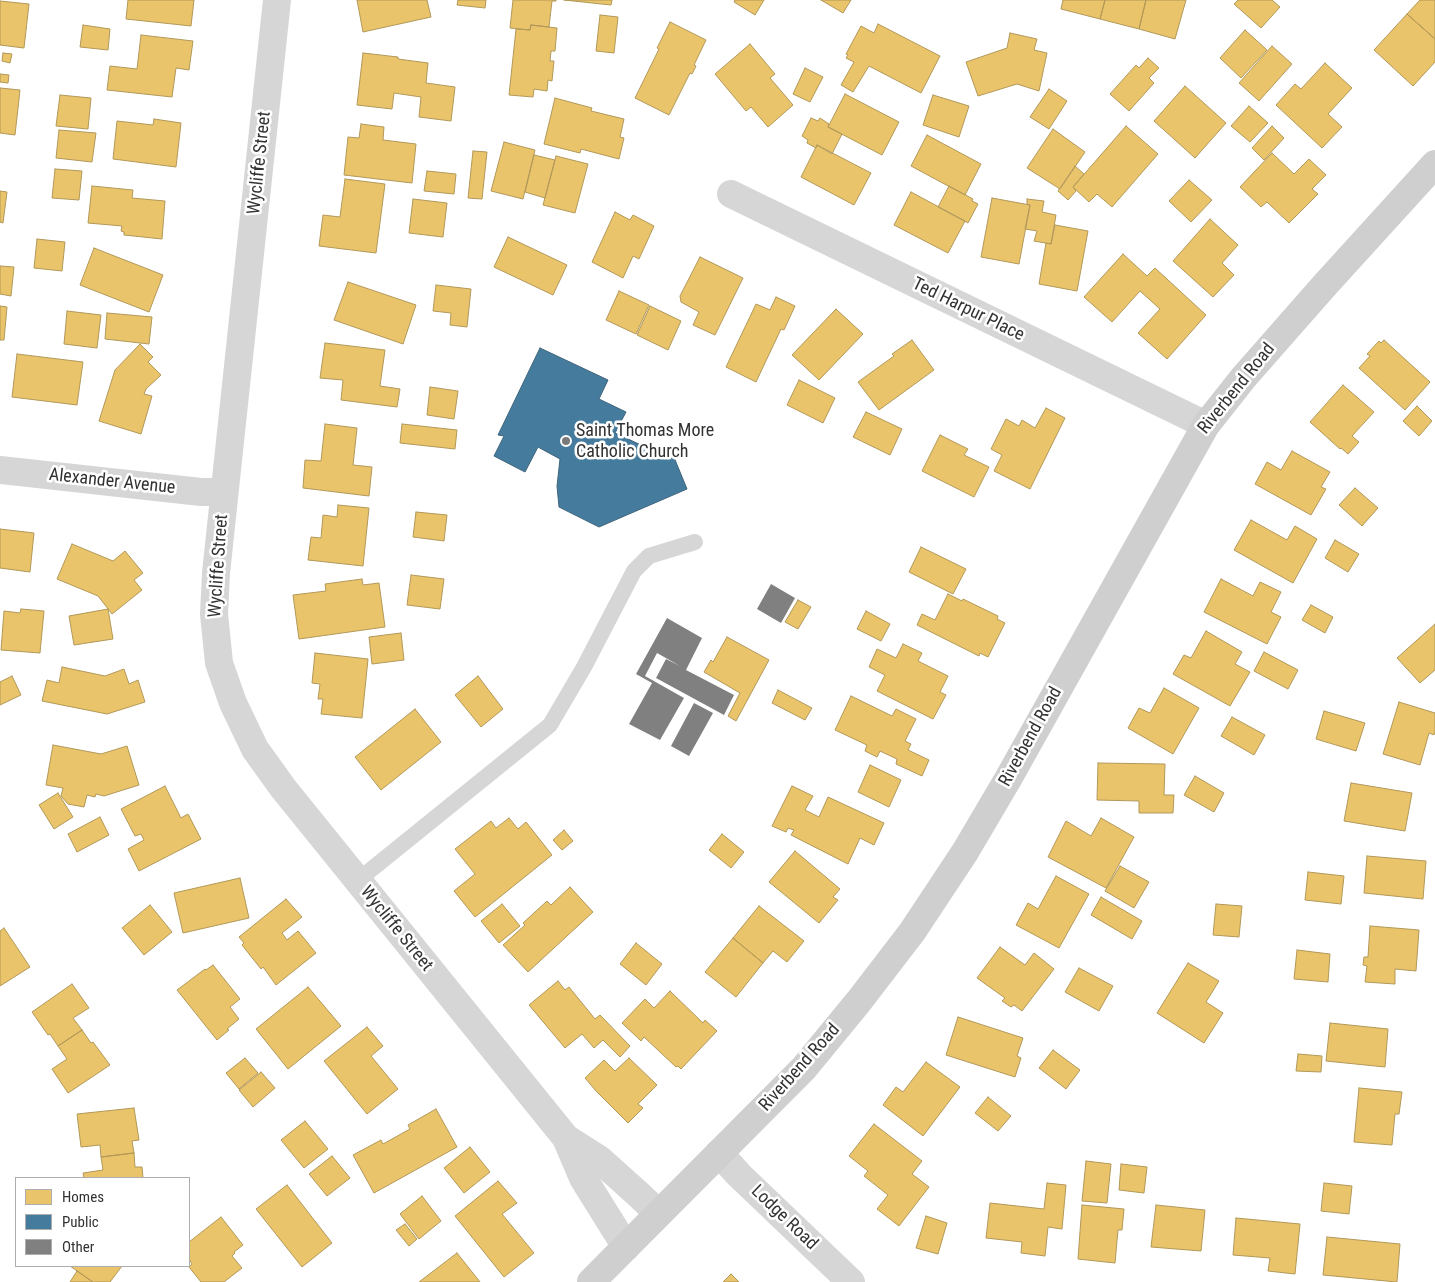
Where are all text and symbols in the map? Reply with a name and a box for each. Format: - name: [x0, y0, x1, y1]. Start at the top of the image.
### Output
- street label: Wycliffe Street: [244, 110, 276, 216]
- street label: Ted Harpur Place: [908, 274, 1028, 346]
- street label: Riverbend Road: [1194, 339, 1280, 439]
- place label: Saint Thomas More Catholic Church: [576, 420, 714, 462]
- marker: Saint Thomas More Catholic Church: [560, 435, 572, 447]
- street label: Alexander Avenue: [48, 465, 176, 499]
- street label: Wycliffe Street: [205, 514, 233, 618]
- street label: Riverbend Road: [995, 683, 1067, 791]
- street label: Wycliffe Street: [355, 882, 437, 976]
- street label: Riverbend Road: [755, 1020, 845, 1116]
- legend: [15, 1177, 190, 1267]
- street label: Lodge Road: [746, 1181, 822, 1255]
- text: Homes: [62, 1188, 104, 1206]
- text: Public: [62, 1213, 99, 1231]
- text: Other: [62, 1238, 94, 1256]

